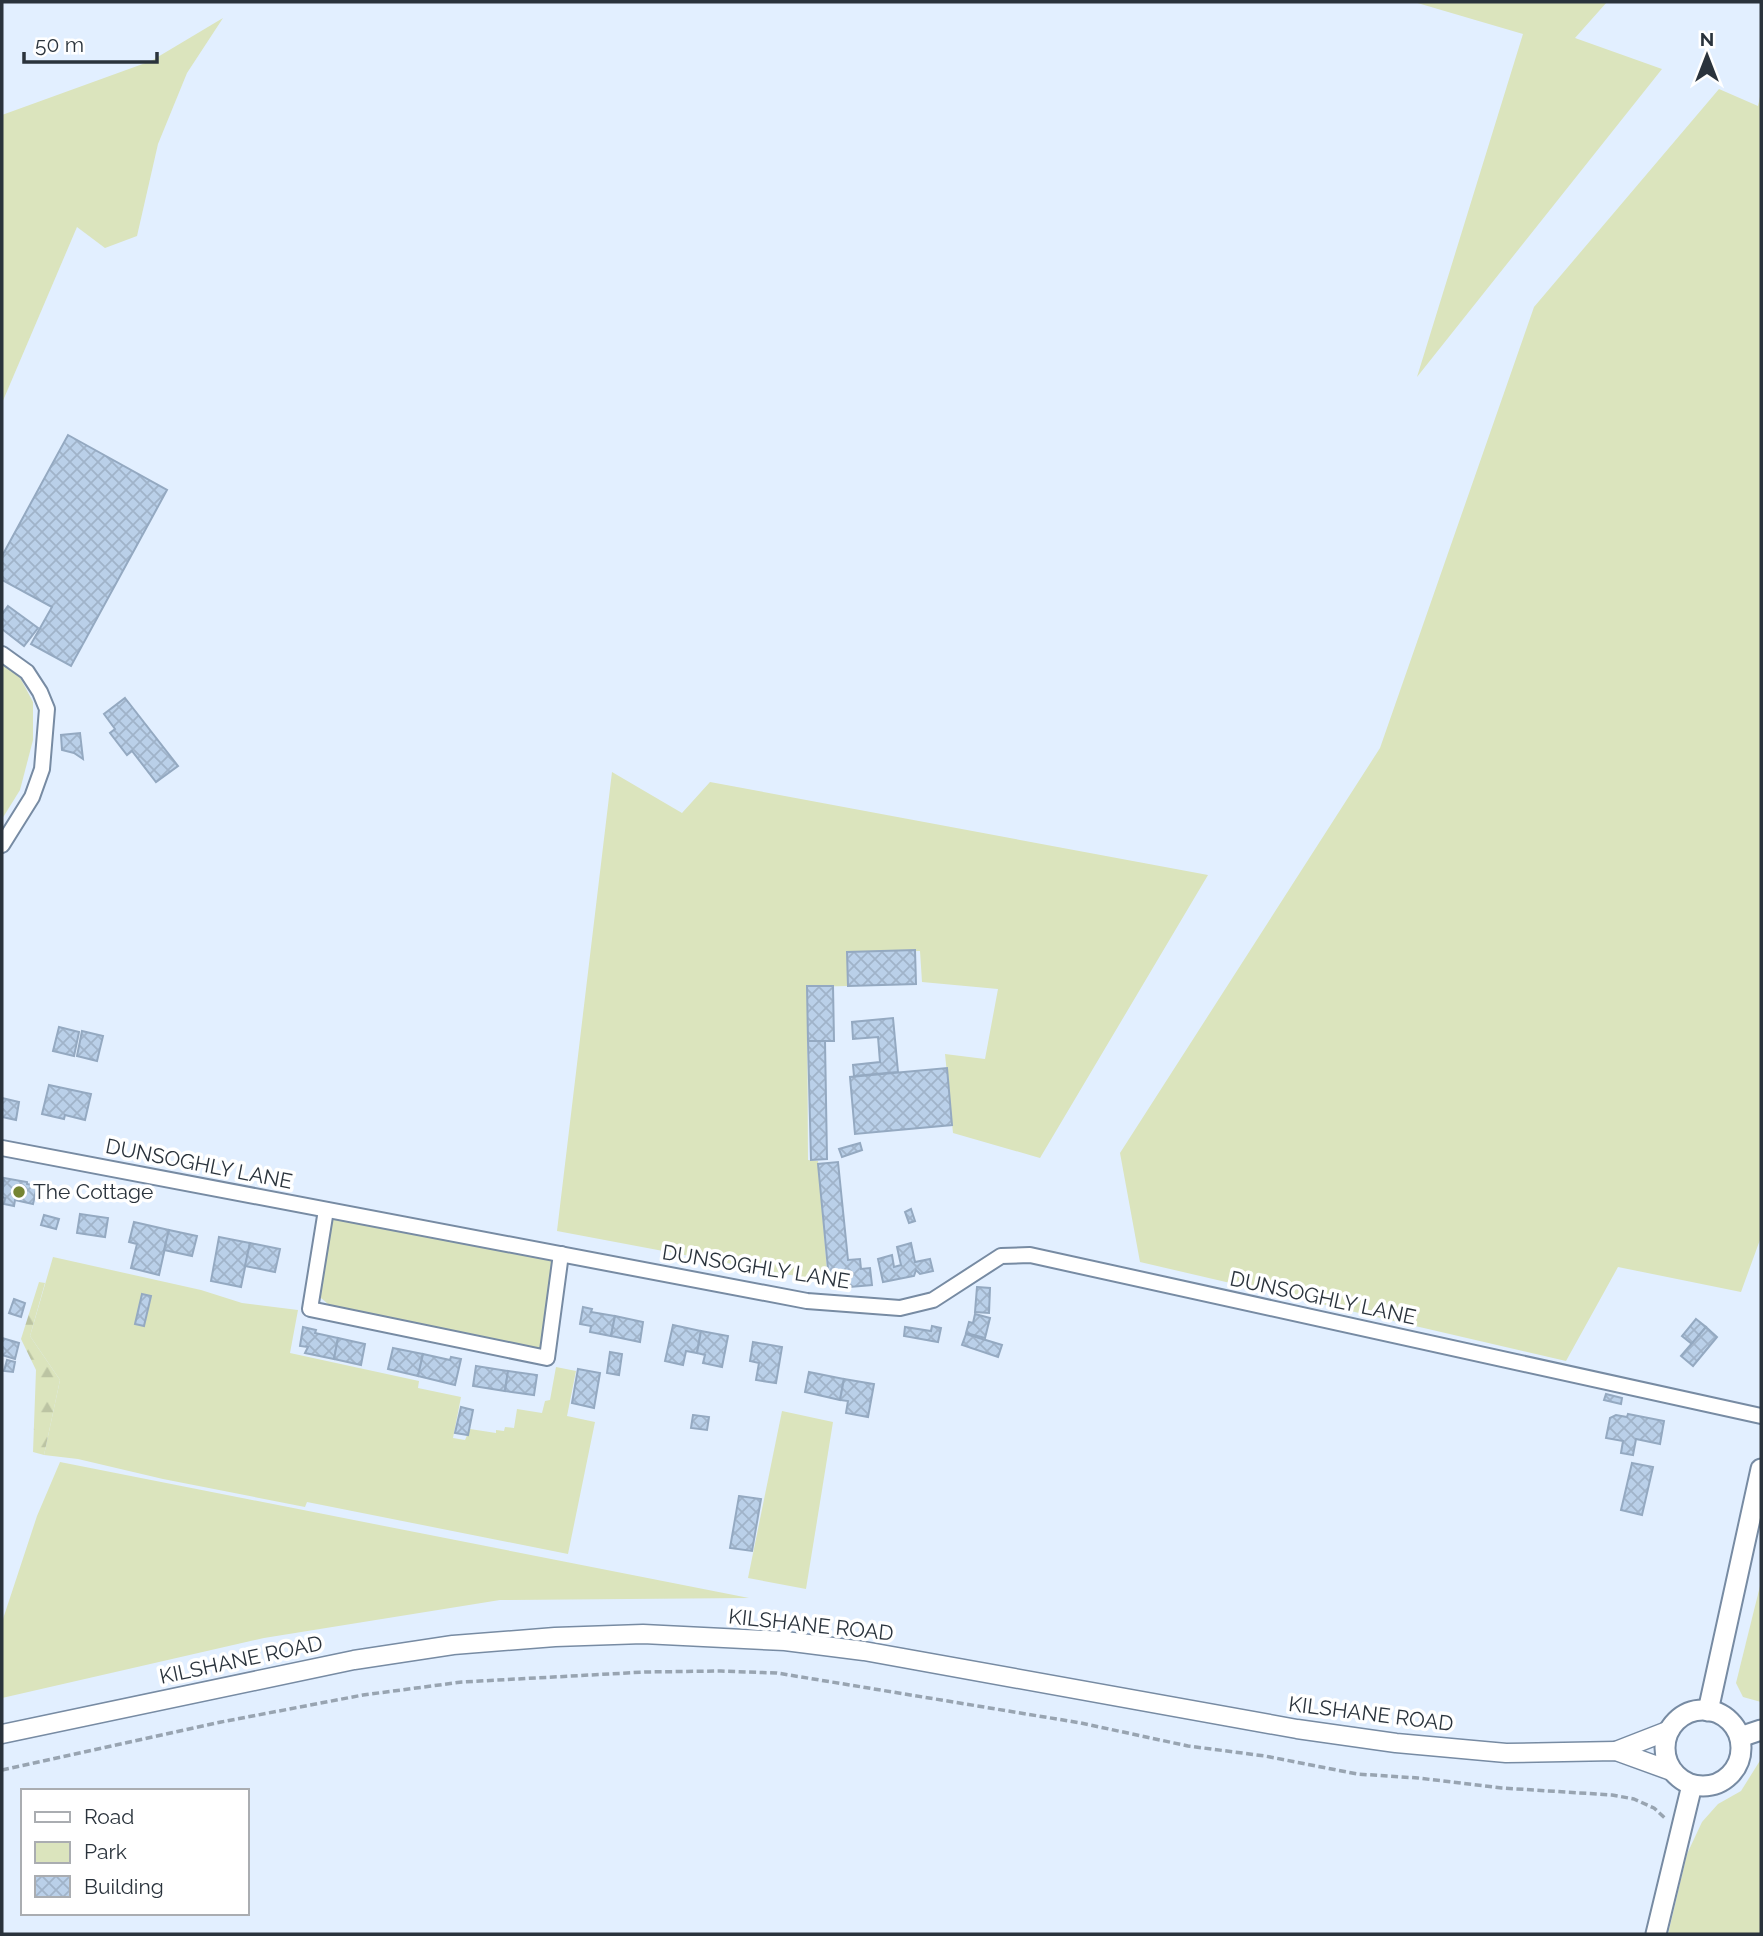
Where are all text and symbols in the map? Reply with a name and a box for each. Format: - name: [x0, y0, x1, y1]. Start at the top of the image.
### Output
- scale bar: [24, 21, 158, 65]
- north arrow: [1672, 21, 1742, 91]
- text: N: [1700, 28, 1714, 50]
- text: 50 m: [35, 32, 84, 57]
- street label: DUNSOGHLY LANE: [104, 1133, 295, 1194]
- place label: The Cottage: [33, 1179, 153, 1204]
- marker: The Cottage: [11, 1184, 27, 1200]
- street label: DUNSOGHLY LANE: [660, 1239, 852, 1294]
- street label: DUNSOGHLY LANE: [1228, 1266, 1418, 1329]
- street label: KILSHANE ROAD: [727, 1603, 895, 1646]
- street label: KILSHANE ROAD: [157, 1630, 325, 1689]
- street label: KILSHANE ROAD: [1287, 1691, 1455, 1736]
- legend: [21, 1789, 248, 1915]
- text: Road: [84, 1804, 134, 1829]
- text: Park: [84, 1839, 127, 1864]
- text: Building: [84, 1874, 164, 1899]

